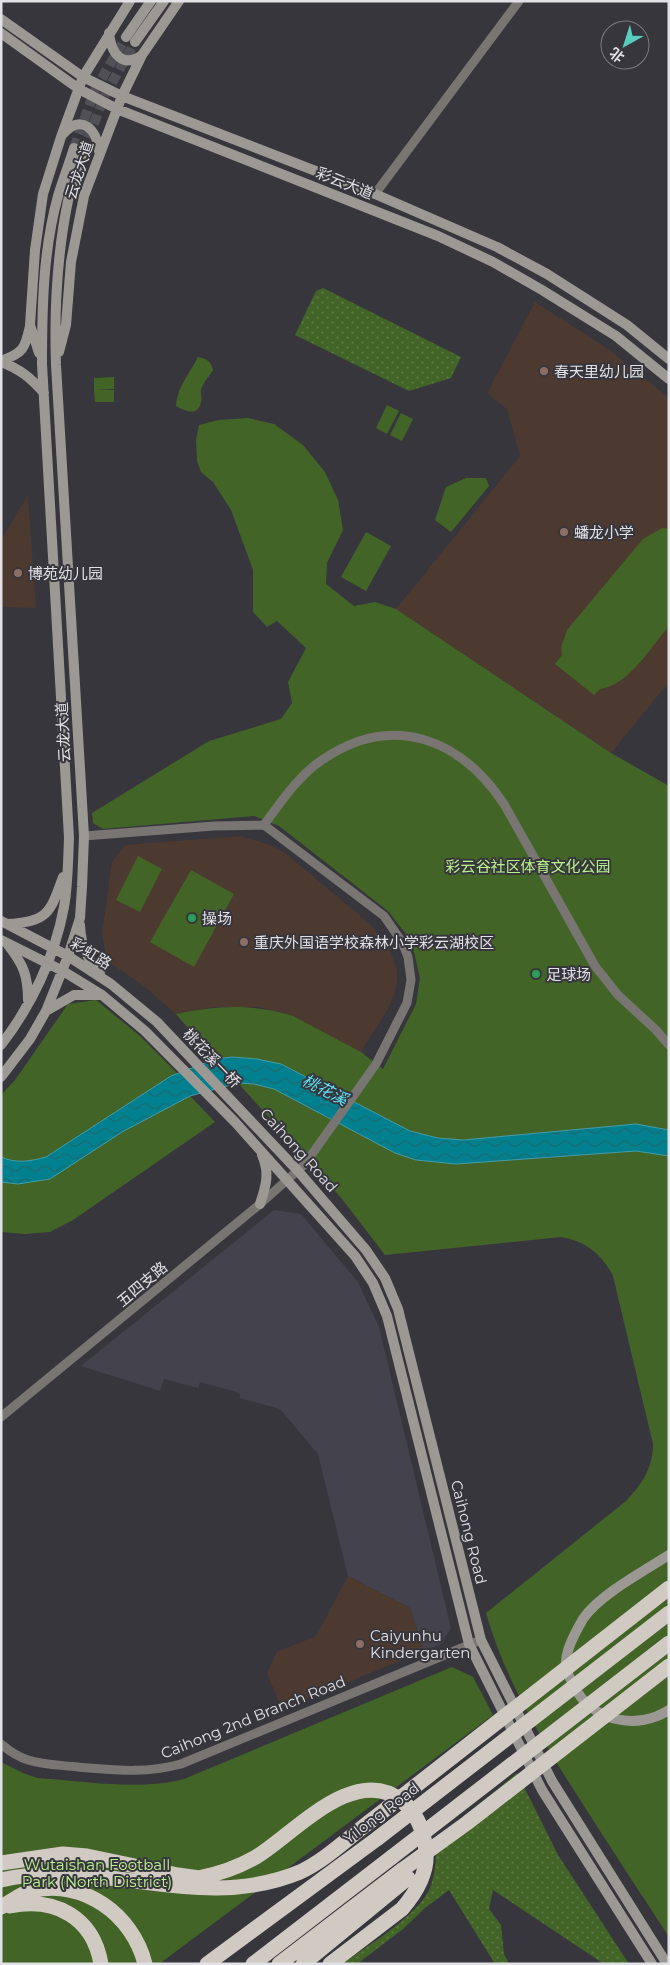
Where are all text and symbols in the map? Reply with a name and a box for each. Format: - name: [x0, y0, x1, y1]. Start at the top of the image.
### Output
- north arrow: [600, 20, 650, 70]
- text: 北: [606, 44, 628, 67]
- street label: 云龙大道: [61, 139, 97, 201]
- street label: 彩云大道: [314, 163, 376, 203]
- place label: 春天里幼儿园: [554, 362, 644, 381]
- marker: 春天里幼儿园: [538, 365, 550, 377]
- place label: 蟠龙小学: [574, 523, 634, 542]
- marker: 蟠龙小学: [558, 526, 570, 538]
- place label: 博苑幼儿园: [28, 564, 103, 583]
- marker: 博苑幼儿园: [12, 567, 24, 579]
- street label: 云龙大道: [52, 702, 74, 762]
- park label: 彩云谷社区体育文化公园: [445, 857, 611, 876]
- place label: 操场: [202, 909, 232, 928]
- marker: 操场: [186, 912, 198, 924]
- street label: 彩虹路: [67, 933, 115, 973]
- place label: 重庆外国语学校森林小学彩云湖校区: [254, 933, 494, 952]
- marker: 重庆外国语学校森林小学彩云湖校区: [238, 936, 250, 948]
- place label: 足球场: [546, 965, 591, 984]
- marker: 足球场: [530, 968, 542, 980]
- street label: 桃花溪一桥: [179, 1024, 245, 1092]
- water label: 桃花溪: [299, 1071, 352, 1110]
- street label: Caihong Road: [256, 1104, 342, 1196]
- street label: 五四支路: [113, 1257, 171, 1311]
- street label: Caihong Road: [447, 1478, 491, 1586]
- place label: Caiyunhu Kindergarten: [370, 1626, 470, 1662]
- marker: Caiyunhu Kindergarten: [354, 1638, 366, 1650]
- street label: Caihong 2nd Branch Road: [158, 1671, 348, 1763]
- street label: Yilong Road: [339, 1778, 423, 1848]
- park label: Wutaishan Football Park (North District): [22, 1855, 172, 1891]

